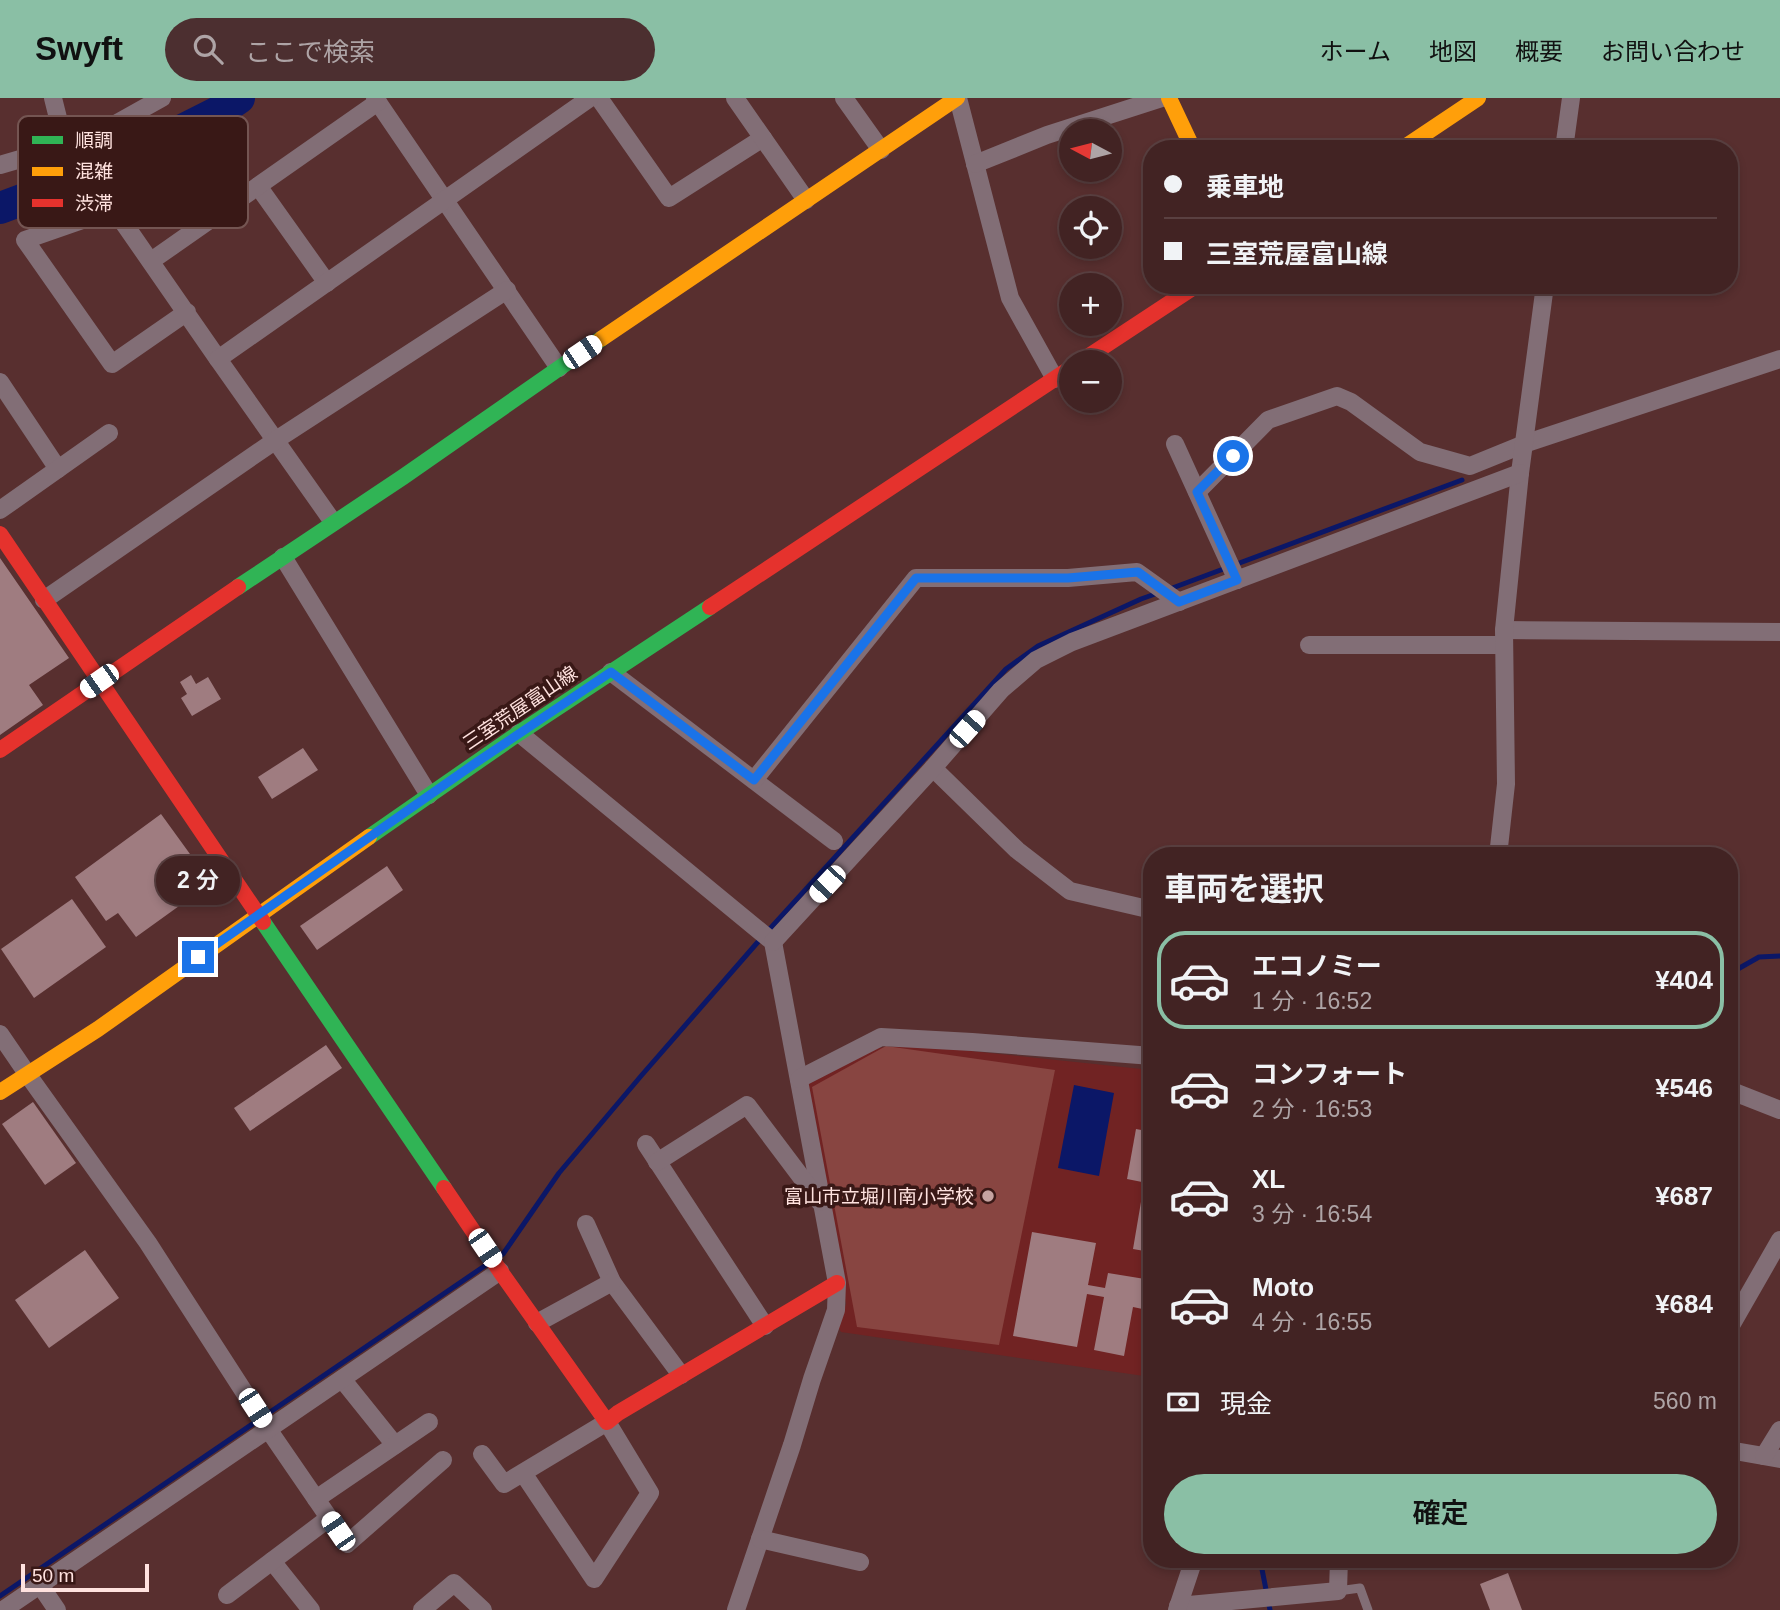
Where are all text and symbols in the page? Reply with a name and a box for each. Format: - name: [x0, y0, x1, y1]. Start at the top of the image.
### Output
- search box: [165, 18, 655, 81]
- text: Swyft: [35, 30, 123, 67]
- icon: search: [189, 30, 227, 68]
- text: ここで検索: [245, 37, 375, 67]
- text: ホーム: [1320, 38, 1391, 65]
- text: 地図: [1429, 38, 1477, 65]
- text: 概要: [1515, 38, 1563, 65]
- text: お問い合わせ: [1601, 38, 1745, 65]
- legend: [18, 116, 248, 228]
- north arrow: [1059, 119, 1122, 182]
- map controls: [1059, 119, 1122, 413]
- text: 順調: [75, 130, 113, 151]
- text: 混雑: [75, 161, 113, 182]
- text: 乗車地: [1206, 172, 1284, 202]
- text: 渋滞: [75, 193, 113, 214]
- button: locate: [1059, 196, 1122, 259]
- text: 三室荒屋富山線: [1206, 239, 1388, 269]
- button: +: [1059, 273, 1122, 336]
- car: [559, 332, 606, 372]
- button: −: [1059, 350, 1122, 413]
- route start: [1217, 440, 1249, 472]
- car: [76, 660, 123, 702]
- street label: 三室荒屋富山線: [459, 662, 581, 754]
- car: [946, 706, 989, 752]
- callout: 2 分: [156, 856, 240, 904]
- car: [805, 861, 850, 907]
- text: 2 分: [177, 867, 219, 893]
- text: 車両を選択: [1164, 871, 1324, 907]
- route end: [182, 941, 214, 973]
- icon: car: [1168, 949, 1231, 1012]
- text: エコノミー: [1252, 951, 1382, 981]
- text: ¥404: [1655, 965, 1713, 995]
- text: 1 分 · 16:52: [1252, 988, 1372, 1014]
- icon: car: [1168, 1057, 1231, 1120]
- text: コンフォート: [1252, 1059, 1407, 1089]
- text: ¥546: [1655, 1073, 1713, 1103]
- text: 2 分 · 16:53: [1252, 1096, 1372, 1122]
- text: XL: [1252, 1164, 1285, 1194]
- icon: car: [1168, 1165, 1231, 1228]
- text: ¥687: [1655, 1181, 1713, 1211]
- place label: 富山市立堀川南小学校: [784, 1186, 974, 1207]
- marker: 富山市立堀川南小学校: [980, 1188, 996, 1204]
- text: 3 分 · 16:54: [1252, 1201, 1372, 1227]
- car: [465, 1225, 506, 1271]
- text: Moto: [1252, 1272, 1314, 1302]
- icon: car: [1168, 1273, 1231, 1336]
- text: ¥684: [1655, 1289, 1713, 1319]
- text: 4 分 · 16:55: [1252, 1309, 1372, 1335]
- icon: cash: [1164, 1383, 1202, 1421]
- car: [235, 1385, 276, 1431]
- text: 560 m: [1653, 1388, 1717, 1414]
- text: 現金: [1220, 1389, 1272, 1419]
- button: 確定: [1164, 1474, 1717, 1554]
- car: [318, 1508, 359, 1554]
- scale bar: [21, 1561, 149, 1593]
- text: 50 m: [32, 1565, 74, 1586]

